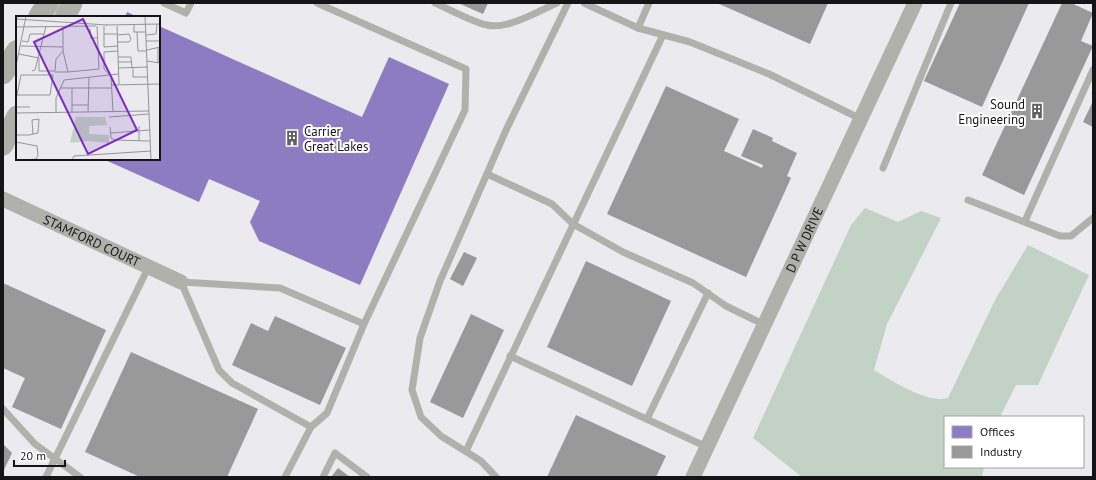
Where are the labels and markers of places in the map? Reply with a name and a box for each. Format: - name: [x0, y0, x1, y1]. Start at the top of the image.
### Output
- place label: Sound Engineering: [958, 96, 1025, 128]
- building icon: Sound Engineering: [1028, 102, 1046, 120]
- place label: Carrier Great Lakes: [304, 123, 368, 155]
- building icon: Carrier Great Lakes: [283, 129, 301, 147]

